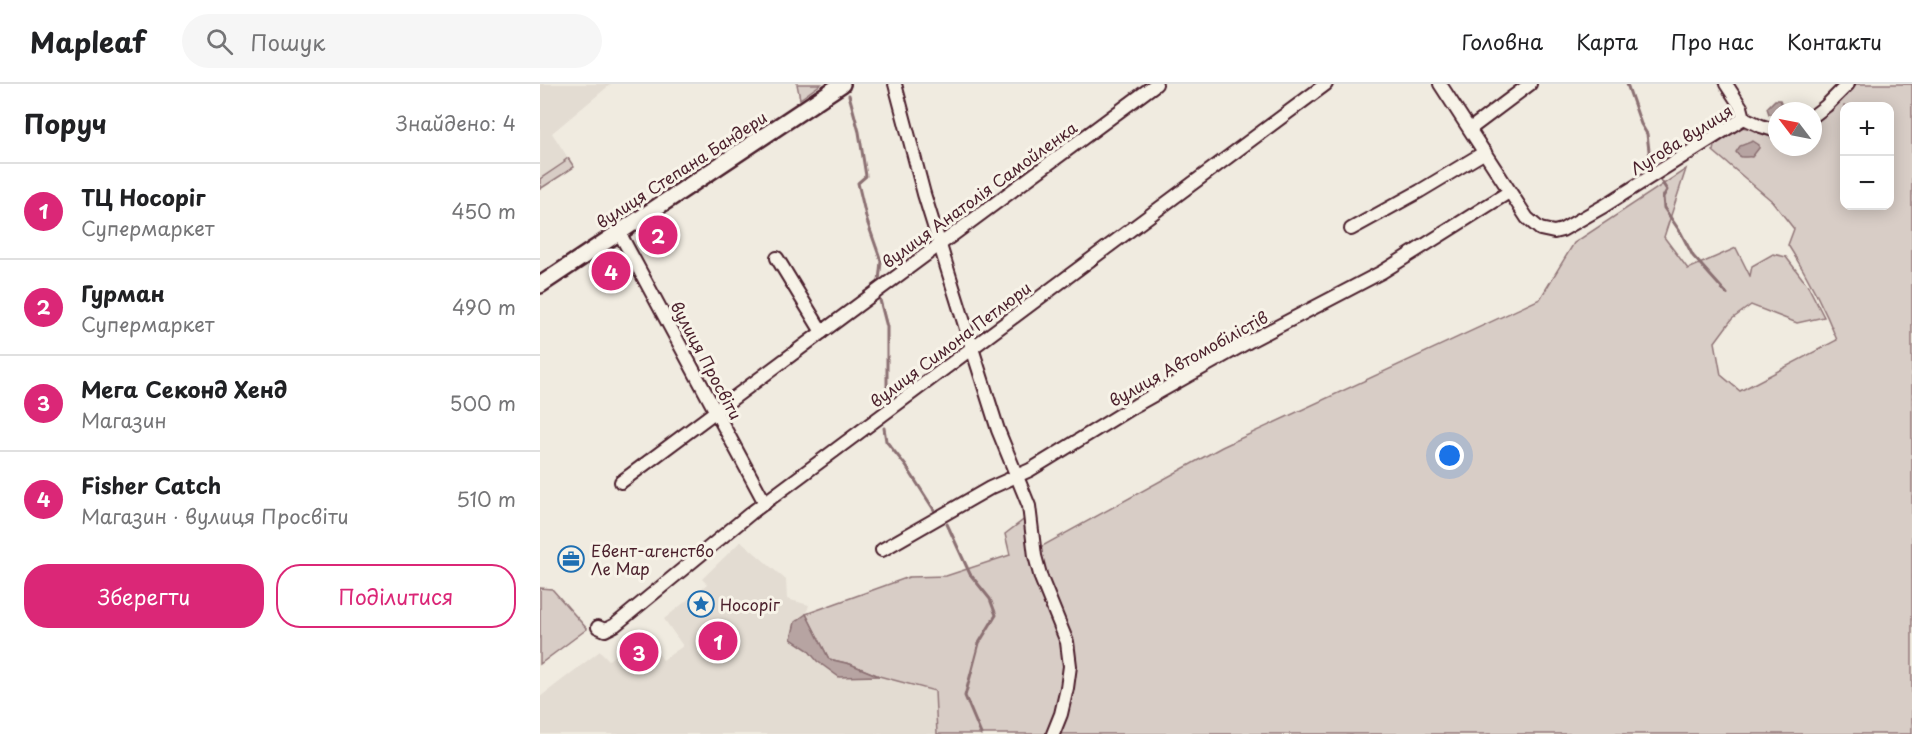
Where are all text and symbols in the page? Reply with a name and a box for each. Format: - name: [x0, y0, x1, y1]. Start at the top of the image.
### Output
- search box: [182, 14, 602, 68]
- text: Mapleaf: [30, 20, 146, 63]
- icon: search: [203, 25, 236, 58]
- text: Пошук: [251, 25, 325, 58]
- text: Головна: [1462, 25, 1543, 57]
- text: Карта: [1576, 25, 1638, 57]
- text: Про нас: [1671, 25, 1754, 57]
- text: Контакти: [1787, 25, 1882, 57]
- street label: Лугова вулиця: [1625, 98, 1737, 180]
- north arrow: [1768, 102, 1822, 156]
- map controls: [1840, 102, 1894, 210]
- button: +: [1840, 102, 1894, 156]
- text: Поруч: [24, 104, 107, 143]
- street label: вулиця Степана Бандери: [591, 105, 771, 233]
- text: Знайдено: 4: [396, 108, 516, 138]
- street label: вулиця Анатолія Самойленка: [876, 115, 1082, 273]
- button: −: [1840, 156, 1894, 210]
- text: ТЦ Носоріг: [81, 180, 205, 213]
- text: 1: [39, 196, 48, 226]
- text: 450 m: [451, 196, 516, 226]
- pin: 2: [638, 212, 678, 258]
- text: Супермаркет: [81, 213, 214, 243]
- pin: 4: [592, 248, 630, 294]
- street label: вулиця Симона Петлюри: [865, 275, 1035, 413]
- text: Гурман: [81, 276, 165, 309]
- text: 2: [36, 292, 51, 322]
- text: 490 m: [452, 292, 516, 322]
- street label: вулиця Просвіти: [666, 297, 748, 423]
- street label: вулиця Автомобілістів: [1104, 304, 1272, 412]
- text: Супермаркет: [81, 309, 214, 339]
- text: Мега Cеконд Хенд: [81, 372, 287, 405]
- text: 3: [37, 388, 50, 418]
- text: 500 m: [449, 388, 516, 418]
- text: Магазин: [81, 405, 167, 435]
- your location: [1435, 441, 1464, 470]
- text: Fisher Catch: [81, 468, 221, 501]
- text: 4: [37, 484, 50, 514]
- text: 510 m: [456, 484, 516, 514]
- text: Магазин · вулиця Просвіти: [81, 501, 349, 531]
- place label: Евент-агенство Ле Мар: [591, 538, 714, 580]
- office icon: Евент-агенство Ле Мар: [556, 544, 586, 574]
- button: Зберегти: [24, 564, 264, 628]
- button: Поділитися: [276, 564, 516, 628]
- place icon: Носоріг: [686, 589, 716, 619]
- place label: Носоріг: [720, 592, 781, 616]
- pin: 1: [698, 618, 738, 664]
- pin: 3: [620, 630, 658, 674]

